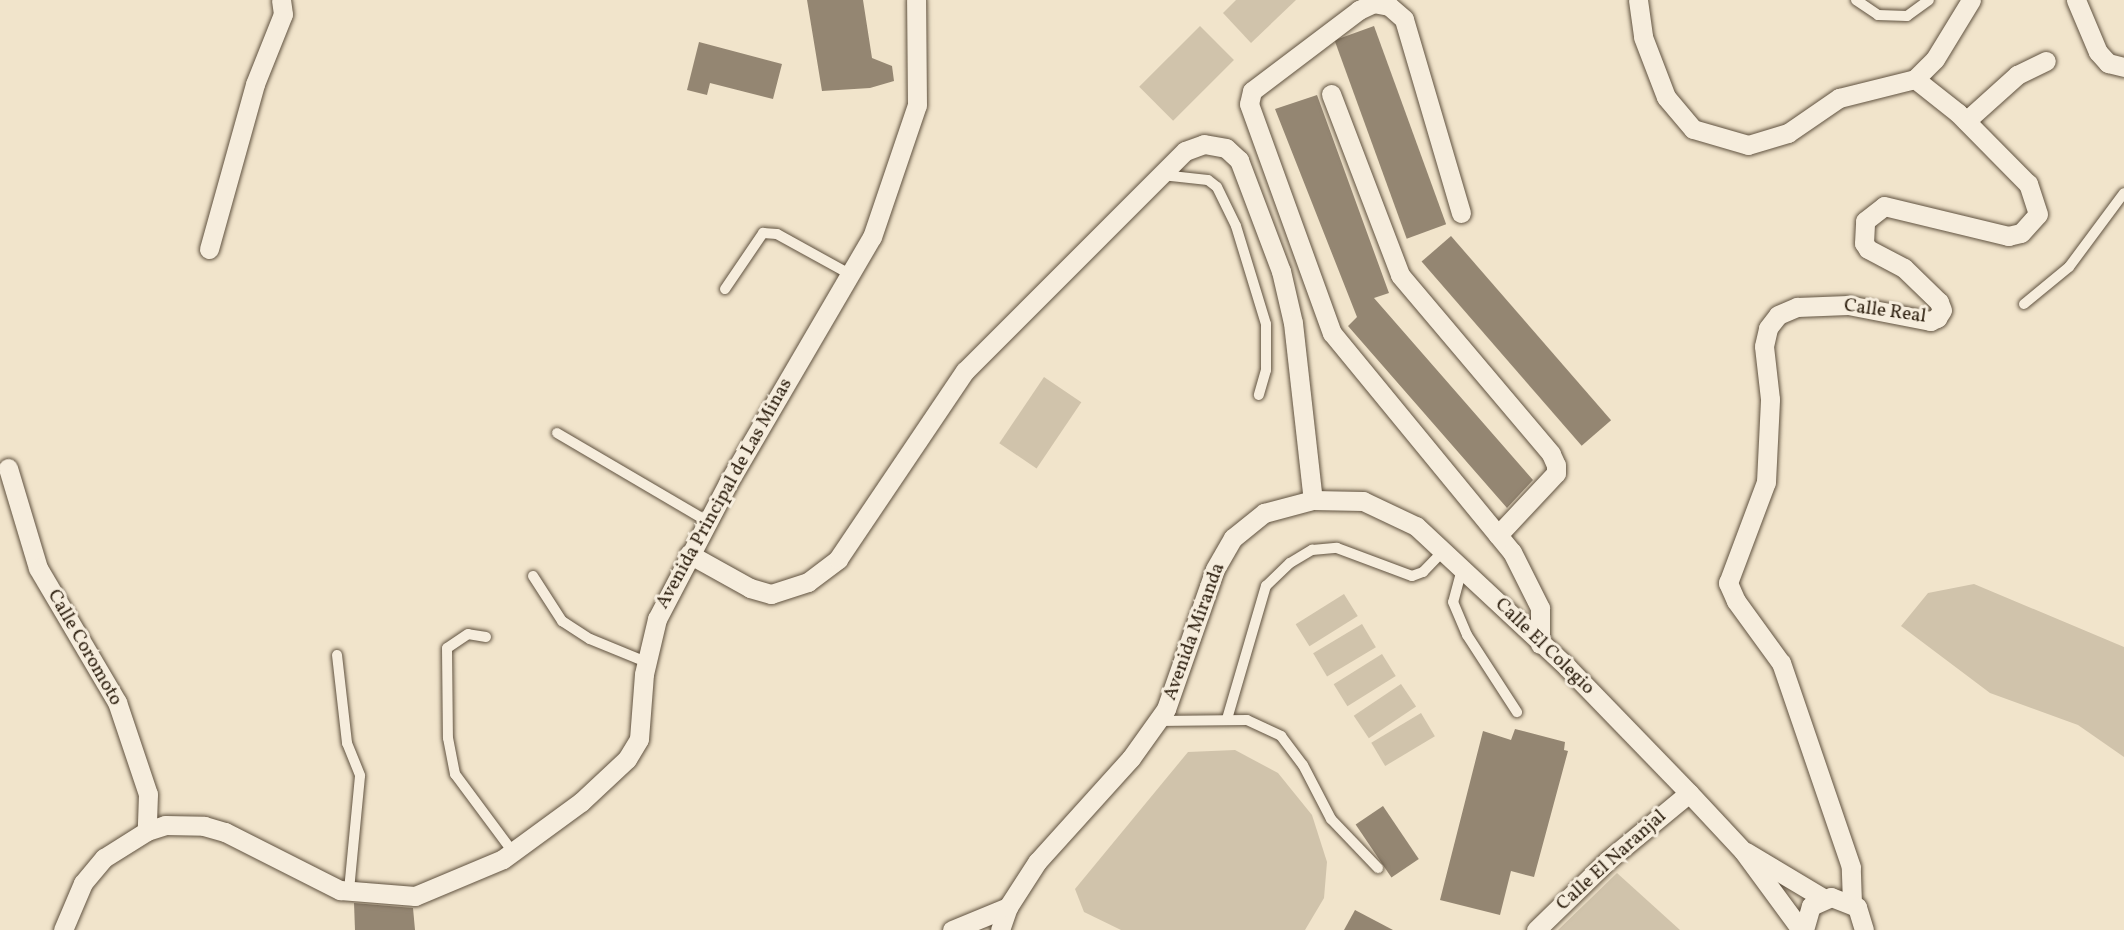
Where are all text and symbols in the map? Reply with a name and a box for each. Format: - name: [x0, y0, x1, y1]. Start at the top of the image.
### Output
- street label: Calle Real: [1842, 295, 1928, 329]
- street label: Avenida Principal de Las Minas: [652, 375, 798, 613]
- street label: Avenida Miranda: [1160, 560, 1230, 704]
- street label: Calle Coromoto: [42, 586, 126, 710]
- street label: Calle El Colegio: [1490, 594, 1598, 700]
- street label: Calle El Naranjal: [1552, 806, 1672, 916]

